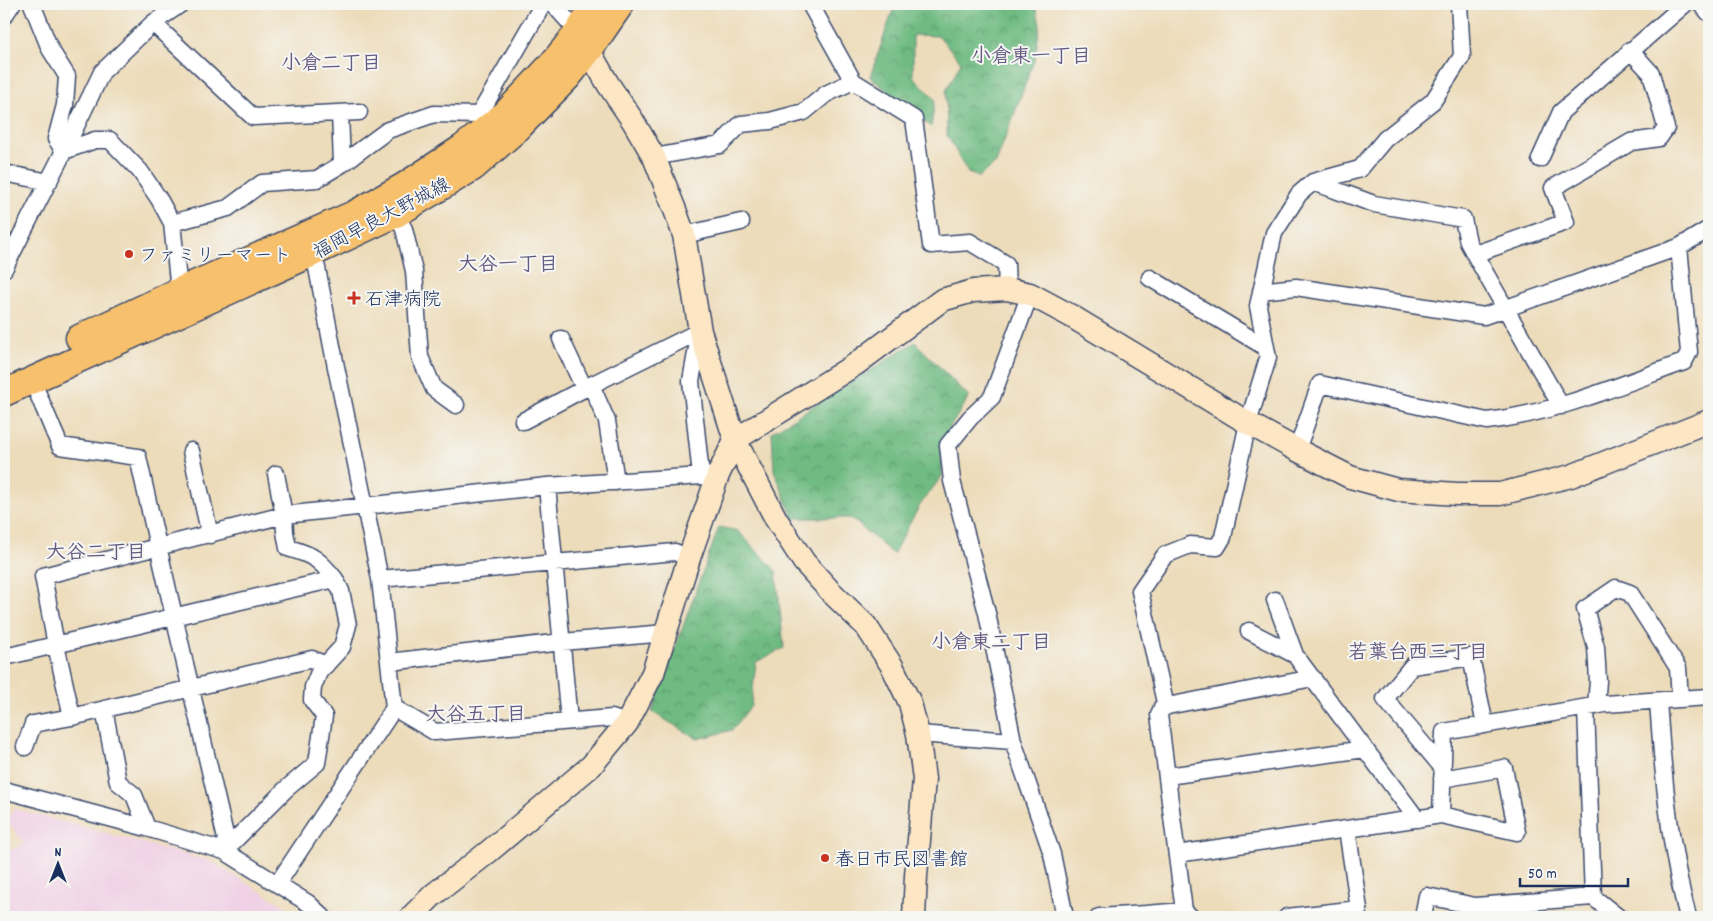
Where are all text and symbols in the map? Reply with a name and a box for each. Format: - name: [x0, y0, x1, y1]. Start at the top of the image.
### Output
- district label: 小倉東一丁目: [971, 44, 1091, 72]
- district label: 小倉二丁目: [281, 51, 381, 79]
- street label: 福岡早良大野城線: [309, 172, 456, 268]
- place label: ファミリーマート: [139, 244, 291, 271]
- marker: ファミリーマート: [123, 248, 135, 260]
- district label: 大谷一丁目: [458, 252, 558, 280]
- place label: 石津病院: [365, 288, 441, 315]
- marker: 石津病院: [347, 291, 361, 305]
- district label: 大谷二丁目: [46, 540, 146, 568]
- district label: 小倉東二丁目: [931, 630, 1051, 658]
- district label: 若葉台西三丁目: [1348, 640, 1488, 668]
- district label: 大谷五丁目: [426, 702, 526, 730]
- north arrow: [32, 838, 82, 888]
- text: N: [55, 843, 62, 863]
- place label: 春日市民図書館: [835, 848, 968, 875]
- marker: 春日市民図書館: [819, 852, 831, 864]
- scale bar: [1520, 856, 1628, 888]
- text: 50 m: [1528, 864, 1557, 886]

